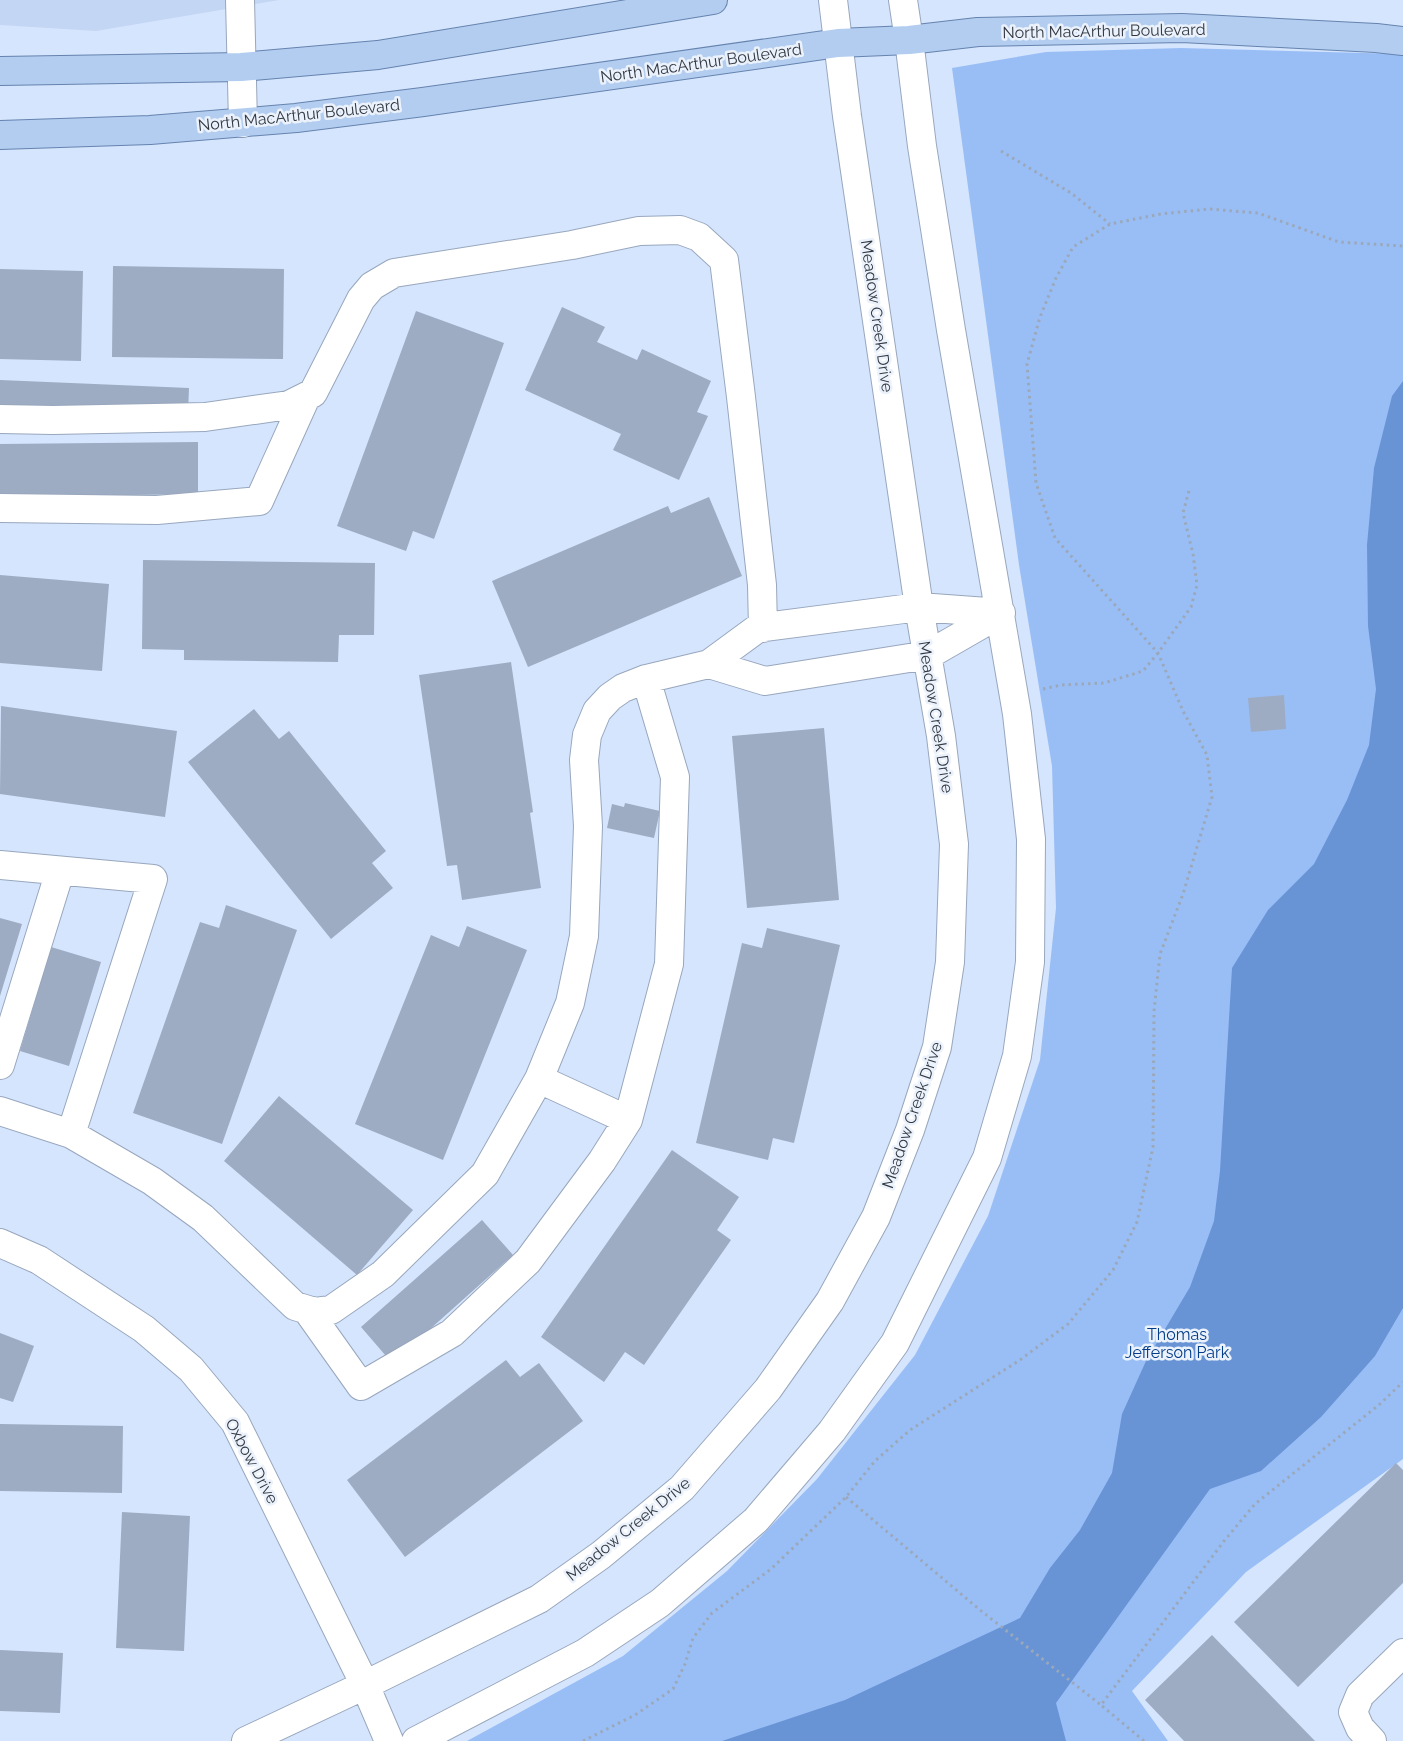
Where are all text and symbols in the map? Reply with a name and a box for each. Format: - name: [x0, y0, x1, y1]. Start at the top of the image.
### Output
- street label: North MacArthur Boulevard: [1002, 20, 1206, 42]
- street label: North MacArthur Boulevard: [599, 39, 803, 87]
- street label: North MacArthur Boulevard: [197, 95, 401, 135]
- street label: Meadow Creek Drive: [857, 239, 897, 393]
- street label: Meadow Creek Drive: [915, 640, 957, 794]
- street label: Meadow Creek Drive: [878, 1039, 946, 1191]
- park label: Thomas Jefferson Park: [1125, 1325, 1230, 1362]
- street label: Oxbow Drive: [222, 1415, 282, 1507]
- street label: Meadow Creek Drive: [562, 1473, 694, 1585]

